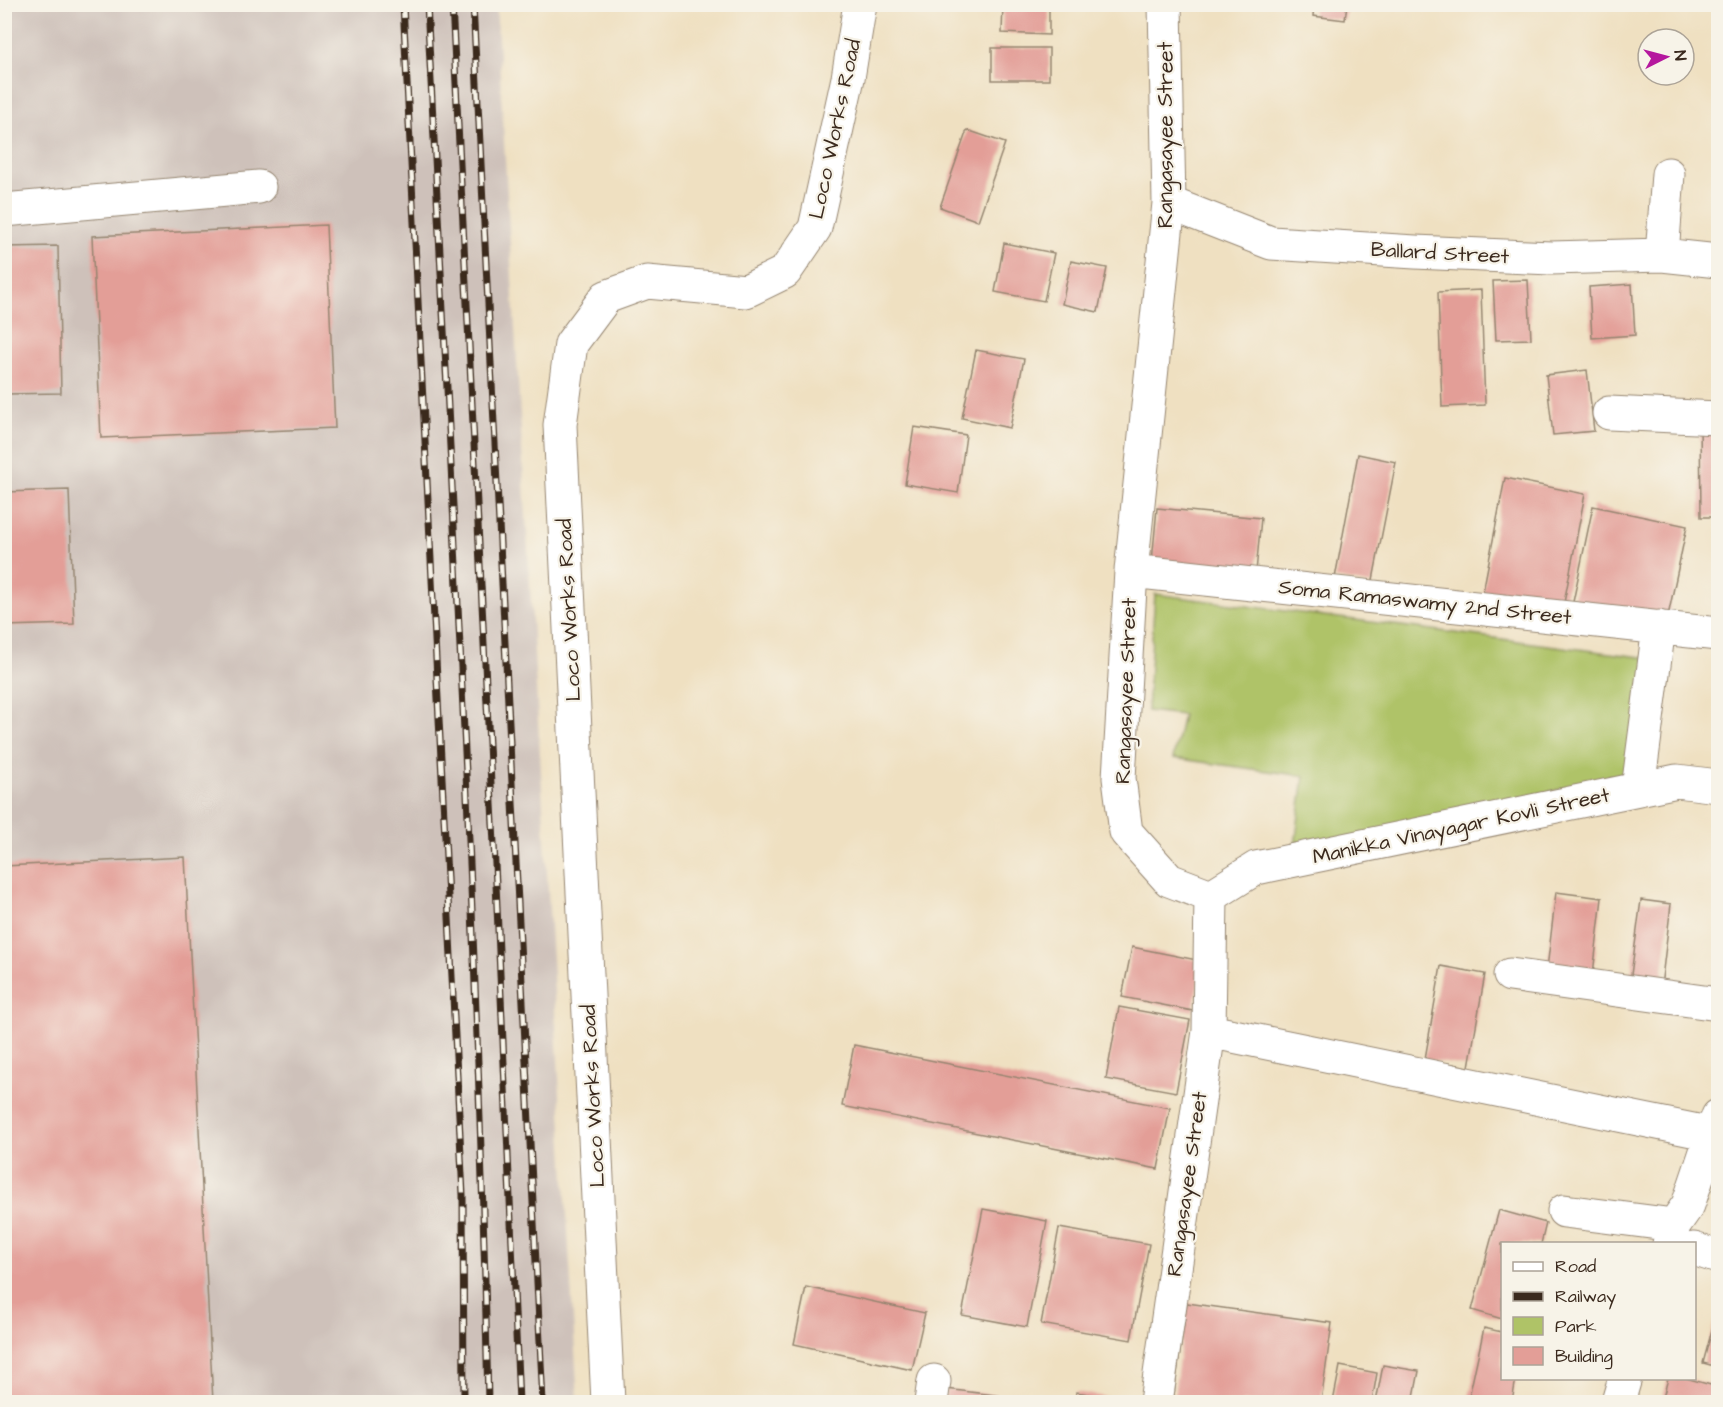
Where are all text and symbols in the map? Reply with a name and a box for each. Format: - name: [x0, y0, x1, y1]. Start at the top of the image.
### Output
- north arrow: [1636, 27, 1696, 87]
- street label: Loco Works Road: [802, 36, 868, 222]
- street label: Rangasayee Street: [1151, 41, 1182, 228]
- text: N: [1668, 49, 1691, 62]
- street label: Ballard Street: [1370, 235, 1510, 271]
- street label: Loco Works Road: [550, 518, 588, 702]
- street label: Soma Ramaswamy 2nd Street: [1277, 572, 1573, 634]
- street label: Rangasayee Street: [1108, 597, 1146, 785]
- street label: Manikka Vinayagar Kovli Street: [1310, 780, 1613, 874]
- street label: Loco Works Road: [574, 1004, 612, 1188]
- street label: Rangasayee Street: [1160, 1089, 1216, 1279]
- legend: [1501, 1242, 1696, 1380]
- text: Road: [1555, 1254, 1596, 1279]
- text: Railway: [1555, 1284, 1616, 1310]
- text: Park: [1555, 1314, 1597, 1339]
- text: Building: [1555, 1344, 1613, 1370]

